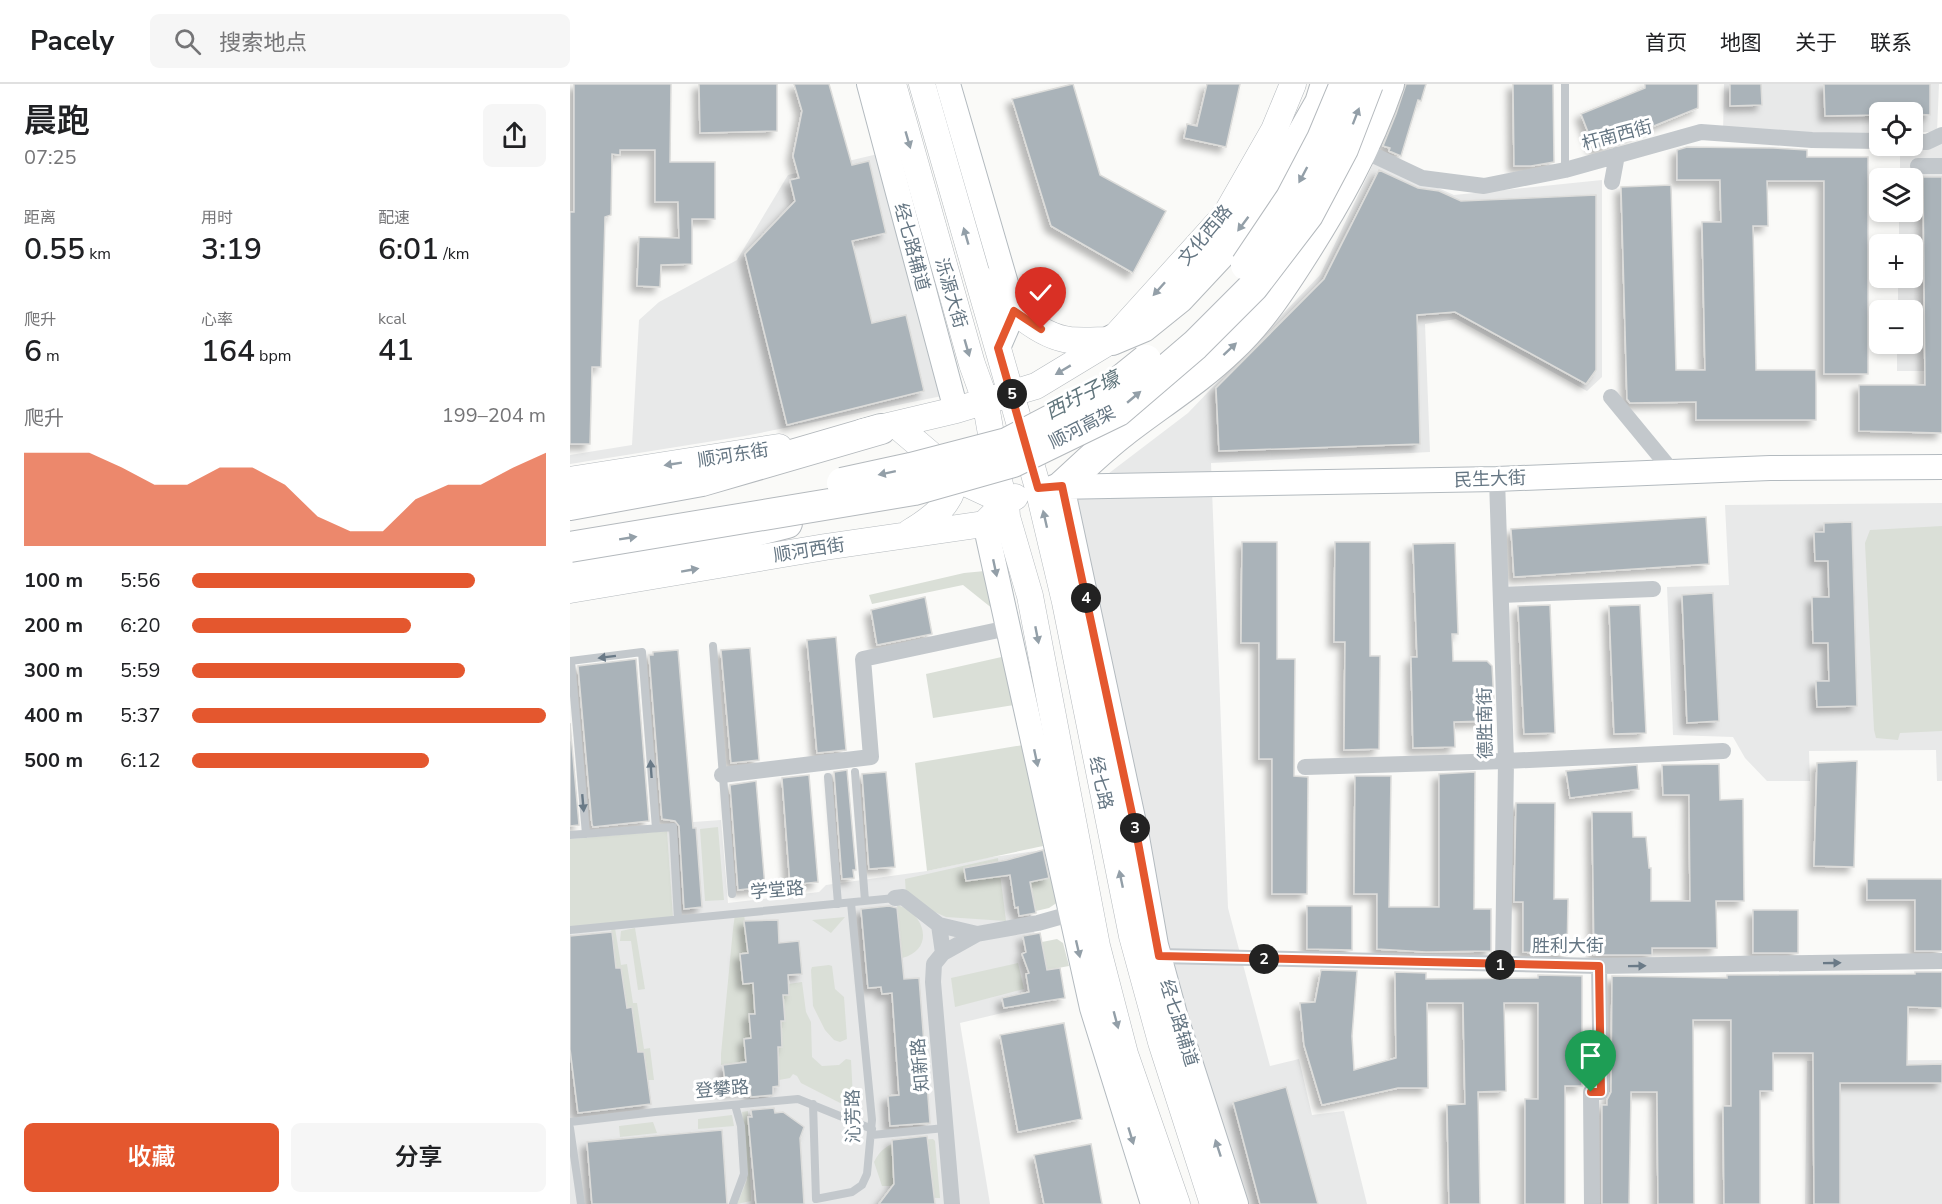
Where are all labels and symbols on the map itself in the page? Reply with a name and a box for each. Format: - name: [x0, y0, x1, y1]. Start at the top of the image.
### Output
- one-way arrow: [1352, 107, 1361, 125]
- street label: 杆南西街: [1579, 114, 1655, 156]
- one-way arrow: [904, 131, 914, 149]
- one-way arrow: [1299, 167, 1308, 184]
- street label: 经七路辅道: [889, 200, 935, 294]
- street label: 文化西路: [1173, 200, 1237, 270]
- one-way arrow: [1237, 216, 1249, 232]
- one-way arrow: [961, 226, 970, 244]
- street label: 泺源大街: [930, 255, 972, 331]
- pin: [1015, 267, 1066, 329]
- one-way arrow: [1152, 282, 1166, 297]
- one-way arrow: [963, 339, 972, 357]
- one-way arrow: [1222, 343, 1237, 356]
- water label: 西圩子壕: [1040, 364, 1127, 426]
- one-way arrow: [1055, 364, 1071, 375]
- pin: 5: [997, 379, 1027, 409]
- one-way arrow: [1126, 391, 1141, 404]
- street label: 顺河高架: [1044, 400, 1120, 454]
- street label: 顺河东街: [696, 438, 770, 472]
- one-way arrow: [663, 460, 682, 469]
- street label: 民生大街: [1454, 466, 1526, 492]
- one-way arrow: [878, 469, 897, 478]
- one-way arrow: [1040, 510, 1050, 528]
- one-way arrow: [618, 533, 637, 542]
- street label: 顺河西街: [772, 533, 846, 567]
- one-way arrow: [991, 558, 1000, 577]
- one-way arrow: [680, 565, 699, 574]
- pin: 4: [1071, 583, 1101, 613]
- one-way arrow: [1033, 626, 1042, 645]
- one-way arrow: [597, 652, 616, 661]
- street label: 德胜南街: [1472, 687, 1498, 759]
- one-way arrow: [1032, 749, 1041, 768]
- street label: 经七路: [1084, 754, 1118, 812]
- one-way arrow: [646, 760, 656, 779]
- one-way arrow: [578, 793, 588, 812]
- pin: 3: [1120, 813, 1150, 843]
- one-way arrow: [1116, 869, 1125, 888]
- street label: 学堂路: [749, 876, 805, 904]
- street label: 胜利大街: [1532, 934, 1604, 958]
- one-way arrow: [1074, 940, 1083, 959]
- pin: 2: [1249, 944, 1279, 974]
- pin: 1: [1485, 950, 1515, 980]
- one-way arrow: [1822, 958, 1841, 967]
- one-way arrow: [1627, 961, 1646, 970]
- street label: 经七路辅道: [1154, 976, 1204, 1070]
- one-way arrow: [1112, 1011, 1122, 1030]
- pin: [1565, 1030, 1616, 1092]
- street label: 知新路: [906, 1037, 934, 1093]
- street label: 登攀路: [694, 1075, 750, 1103]
- street label: 沁芳路: [841, 1089, 865, 1143]
- one-way arrow: [1127, 1127, 1136, 1145]
- one-way arrow: [1212, 1139, 1222, 1157]

